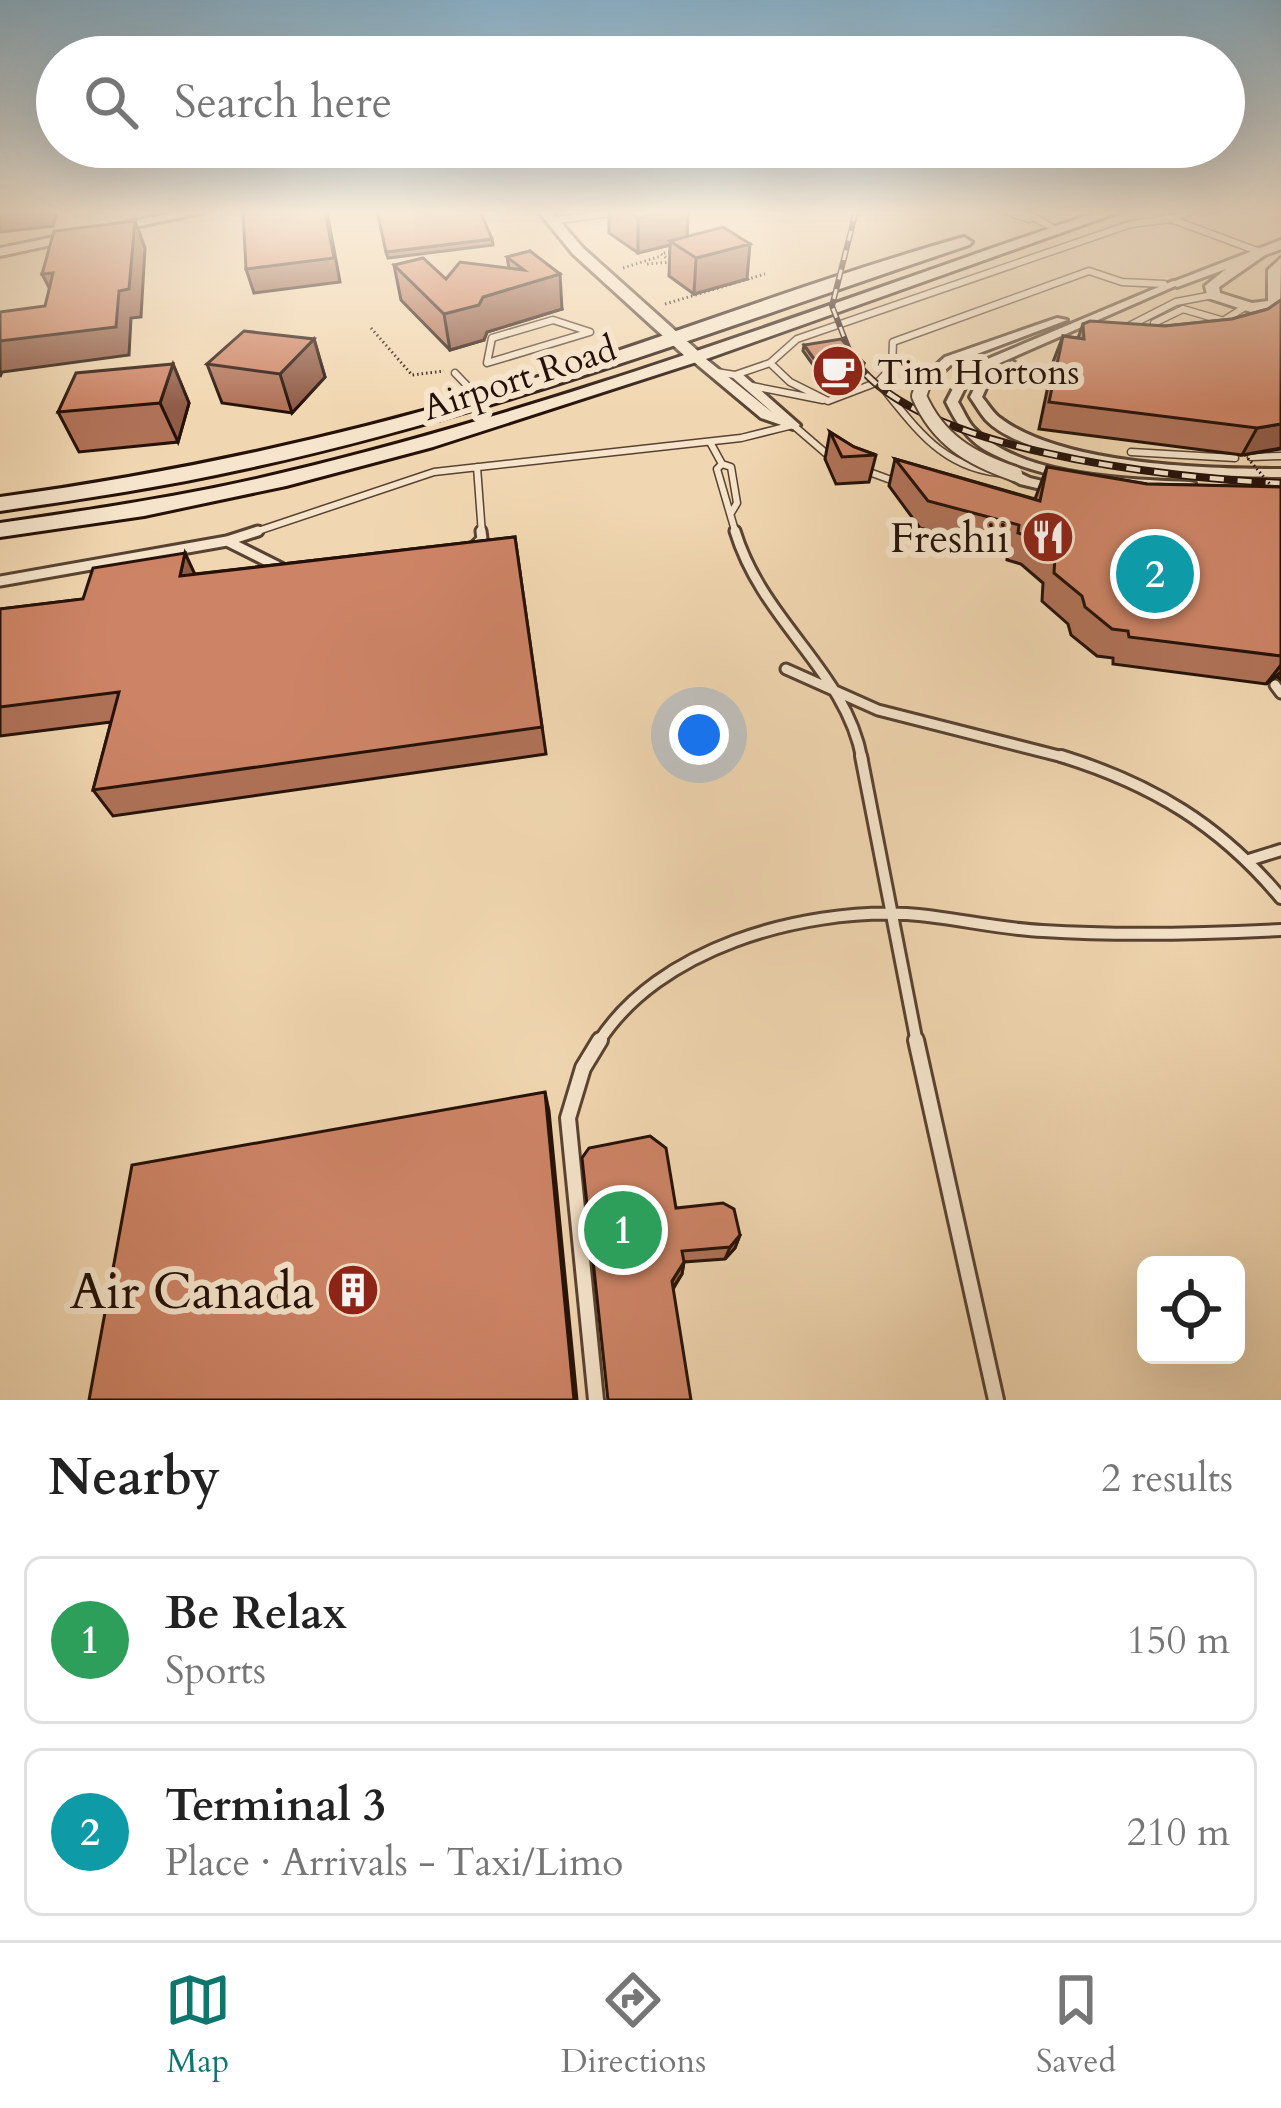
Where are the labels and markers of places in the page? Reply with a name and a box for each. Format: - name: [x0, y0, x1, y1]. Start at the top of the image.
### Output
- cafe icon: Tim Hortons: [810, 343, 866, 399]
- place label: Tim Hortons: [877, 348, 1080, 397]
- restaurant icon: Freshii: [1020, 509, 1076, 565]
- place label: Freshii: [890, 510, 1009, 567]
- pin: 2: [1116, 529, 1194, 619]
- pin: 1: [584, 1185, 662, 1275]
- place label: Air Canada: [70, 1257, 314, 1327]
- building icon: Air Canada: [325, 1262, 381, 1318]

